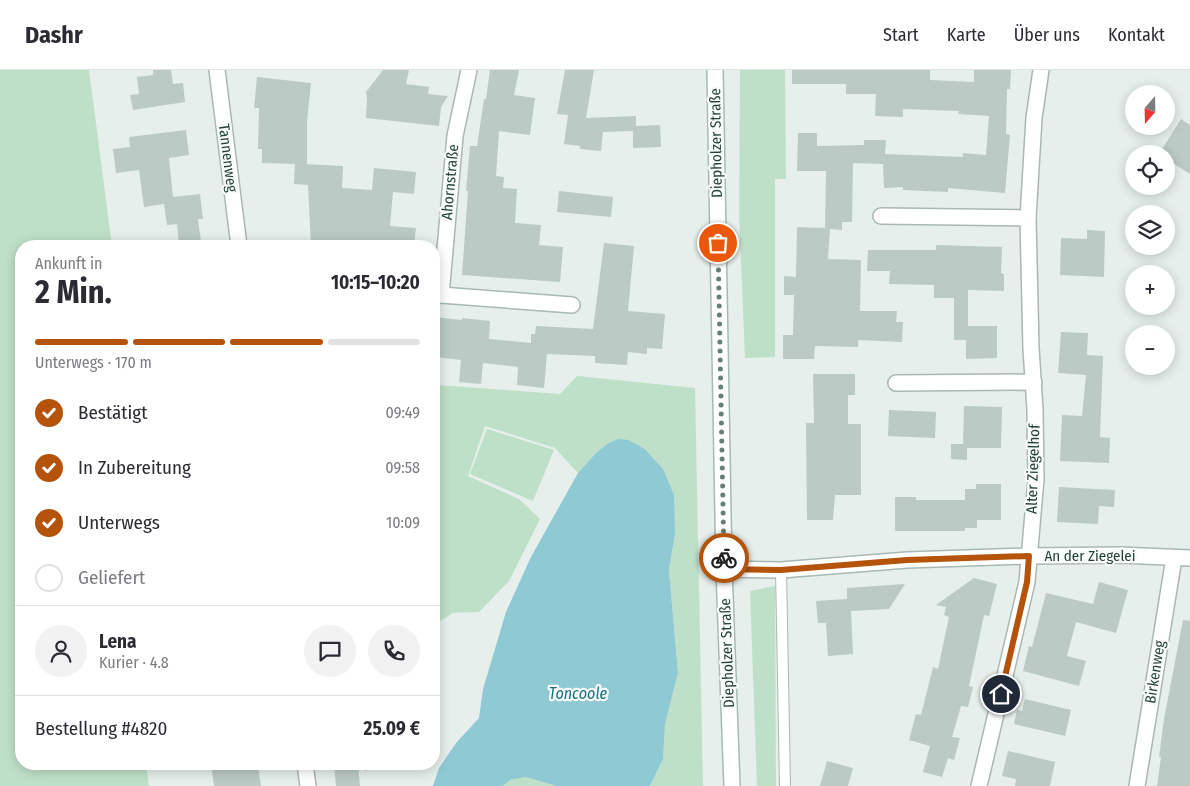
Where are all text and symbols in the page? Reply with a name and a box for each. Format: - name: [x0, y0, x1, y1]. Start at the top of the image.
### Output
- text: Dashr: [25, 21, 83, 49]
- text: Start: [883, 24, 919, 46]
- text: Karte: [947, 24, 986, 46]
- text: Über uns: [1014, 24, 1080, 46]
- text: Kontakt: [1108, 24, 1165, 46]
- north arrow: [1125, 85, 1175, 135]
- map controls: [1125, 85, 1175, 375]
- street label: Diepholzer Straße: [706, 88, 726, 198]
- street label: Tannenweg: [215, 123, 241, 193]
- street label: Ahornstraße: [438, 144, 462, 220]
- button: locate: [1125, 145, 1175, 195]
- button: layers: [1125, 205, 1175, 255]
- pin: [697, 222, 739, 264]
- icon: bag: [704, 229, 732, 257]
- text: Ankunft in: [35, 254, 102, 273]
- button: +: [1125, 265, 1175, 315]
- text: 10:15–10:20: [331, 271, 420, 294]
- text: 2 Min.: [35, 273, 112, 311]
- button: −: [1125, 325, 1175, 375]
- text: Unterwegs · 170 m: [35, 353, 152, 372]
- icon: check: [35, 399, 63, 427]
- text: Bestätigt: [78, 401, 147, 424]
- text: 09:49: [385, 403, 420, 422]
- street label: Alter Ziegelhof: [1022, 423, 1044, 514]
- icon: check: [35, 454, 63, 482]
- text: In Zubereitung: [78, 456, 191, 479]
- text: 09:58: [385, 458, 420, 477]
- icon: check: [35, 509, 63, 537]
- text: Unterwegs: [78, 511, 160, 534]
- text: 10:09: [386, 513, 420, 532]
- courier: [699, 533, 749, 583]
- icon: bike: [710, 544, 738, 572]
- street label: An der Ziegelei: [1044, 547, 1136, 565]
- text: Geliefert: [78, 566, 145, 589]
- street label: Diepholzer Straße: [716, 598, 738, 708]
- button: person: [35, 625, 87, 677]
- button: chat: [304, 625, 356, 677]
- button: phone: [368, 625, 420, 677]
- text: Lena: [99, 630, 137, 653]
- street label: Birkenweg: [1141, 639, 1169, 705]
- text: Kurier · 4.8: [99, 653, 169, 672]
- pin: [980, 673, 1022, 715]
- icon: home: [987, 680, 1015, 708]
- water label: Toncoole: [549, 684, 608, 703]
- text: Bestellung #4820: [35, 717, 167, 740]
- text: 25.09 €: [364, 717, 420, 740]

